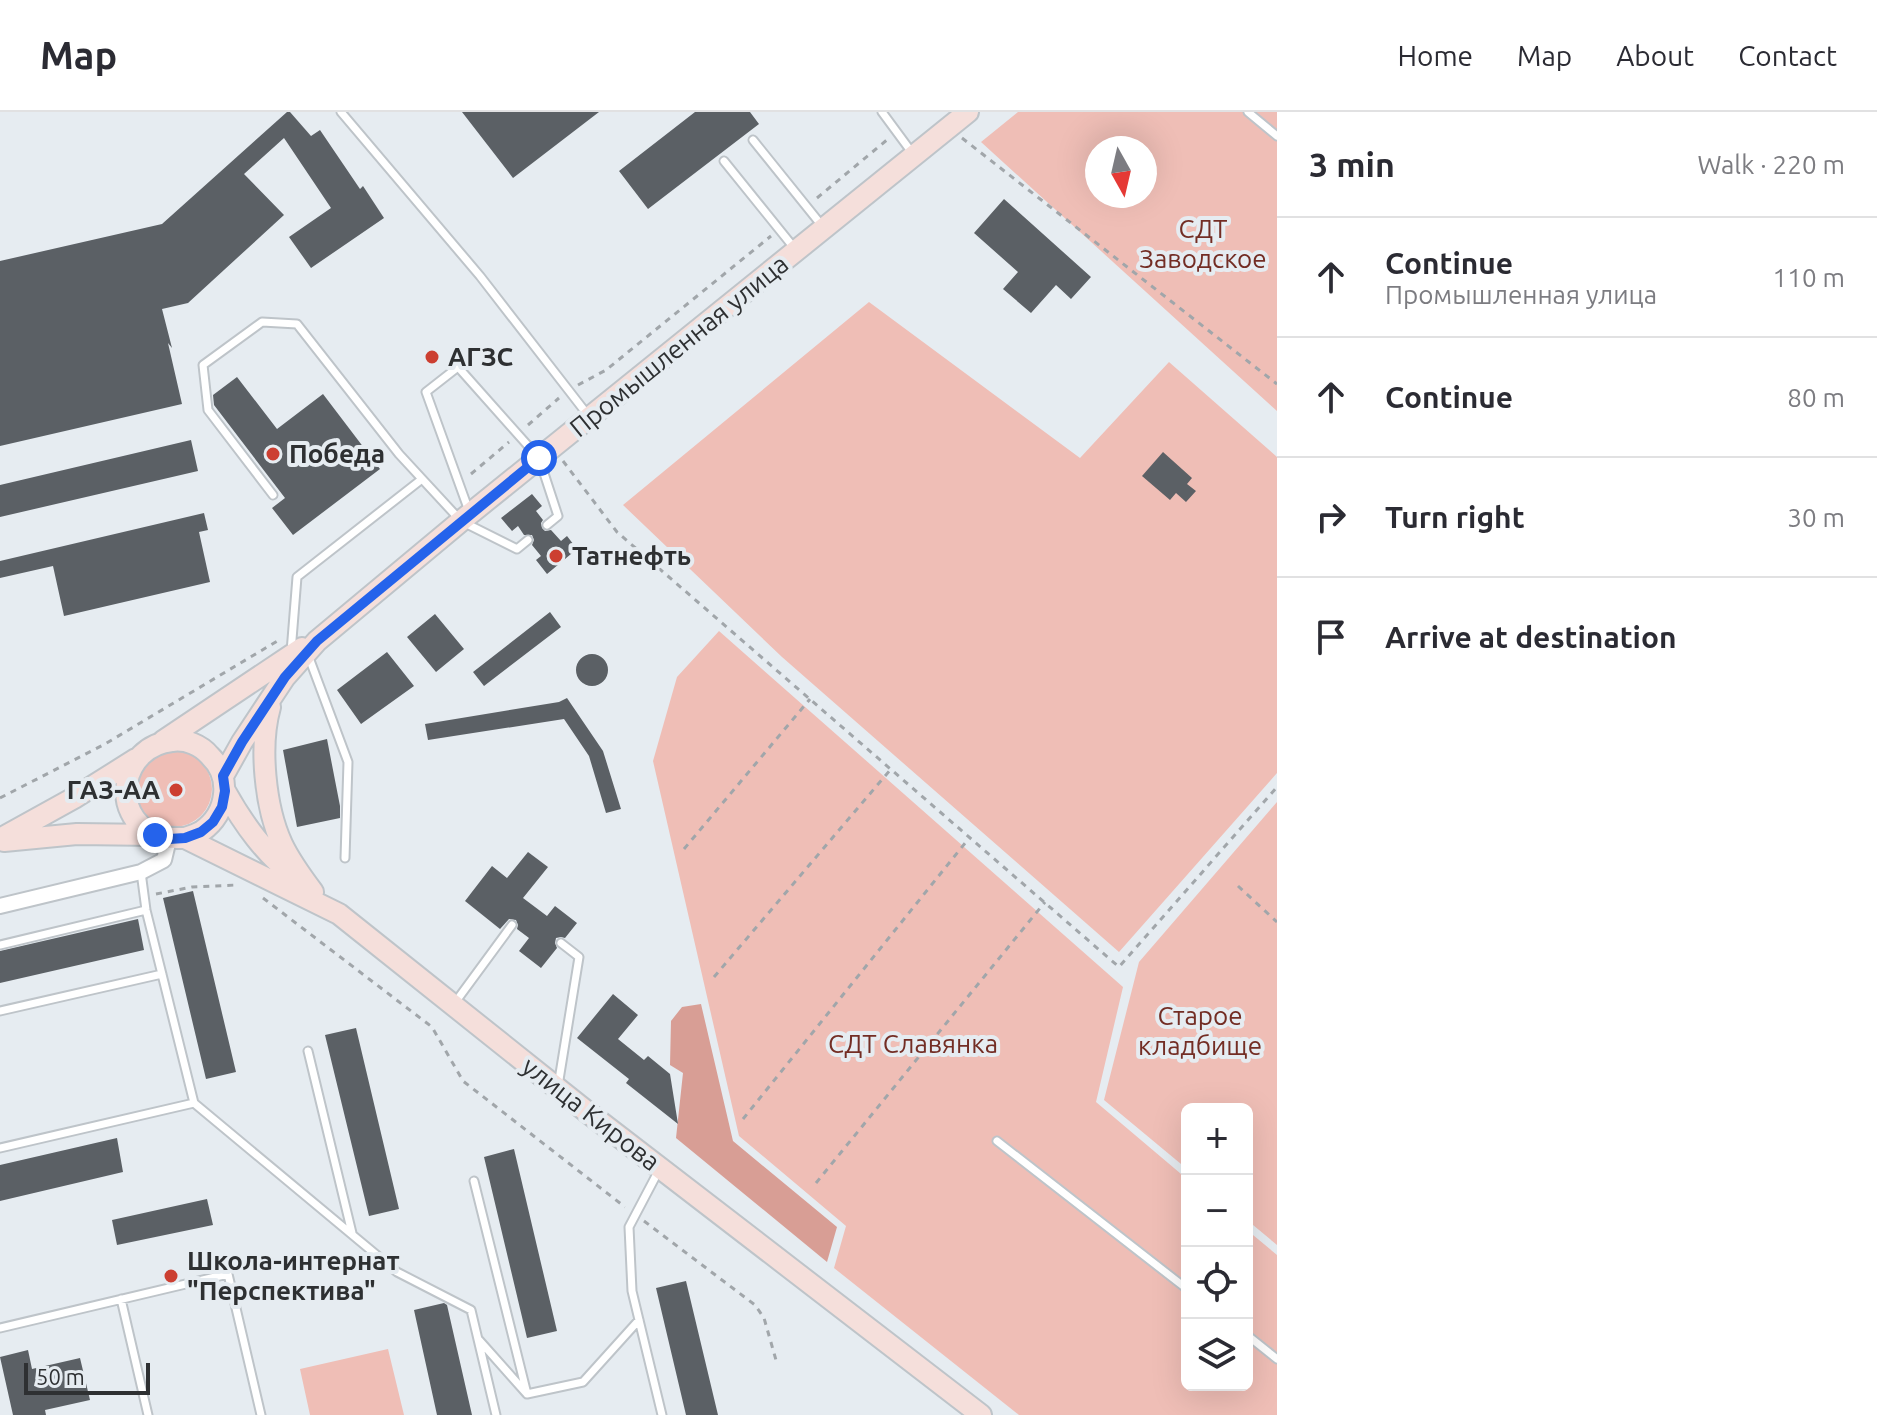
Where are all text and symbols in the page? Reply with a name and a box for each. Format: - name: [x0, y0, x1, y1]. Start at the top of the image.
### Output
- text: Map: [40, 34, 117, 76]
- text: Home: [1398, 40, 1473, 71]
- text: Map: [1517, 40, 1572, 71]
- text: About: [1616, 40, 1694, 71]
- text: Contact: [1738, 40, 1837, 71]
- north arrow: [1085, 136, 1157, 208]
- text: 3 min: [1309, 145, 1395, 183]
- text: Walk · 220 m: [1697, 150, 1845, 179]
- park label: СДТ Заводское: [1139, 214, 1267, 273]
- text: Continue: [1385, 246, 1513, 280]
- street label: Промышленная улица: [564, 249, 794, 442]
- icon: ahead: [1309, 255, 1353, 299]
- text: 110 m: [1773, 263, 1845, 292]
- text: Промышленная улица: [1385, 280, 1657, 309]
- place label: АГЗС: [448, 342, 514, 371]
- marker: АГЗС: [423, 348, 441, 366]
- icon: ahead: [1309, 375, 1353, 419]
- text: Continue: [1385, 380, 1513, 414]
- text: 80 m: [1787, 383, 1845, 412]
- place label: Победа: [289, 439, 385, 468]
- route start: [521, 440, 557, 476]
- marker: Победа: [264, 445, 282, 463]
- icon: right: [1309, 495, 1353, 539]
- text: Turn right: [1385, 500, 1525, 534]
- text: 30 m: [1787, 503, 1845, 532]
- place label: Татнефть: [572, 541, 691, 570]
- marker: Татнефть: [547, 547, 565, 565]
- icon: arrive: [1309, 615, 1353, 659]
- text: Arrive at destination: [1385, 620, 1677, 654]
- place label: ГАЗ-АА: [67, 775, 161, 804]
- marker: ГАЗ-АА: [167, 781, 185, 799]
- route end: [137, 817, 173, 853]
- park label: Старое кладбище: [1138, 1001, 1262, 1060]
- park label: СДТ Славянка: [828, 1029, 998, 1058]
- street label: улица Кирова: [517, 1051, 666, 1176]
- map controls: [1181, 1103, 1253, 1391]
- button: +: [1181, 1103, 1253, 1175]
- button: −: [1181, 1175, 1253, 1247]
- place label: Школа-интернат "Перспектива": [187, 1246, 400, 1305]
- button: locate: [1181, 1247, 1253, 1319]
- marker: Школа-интернат "Перспектива": [162, 1267, 180, 1285]
- button: layers: [1181, 1319, 1253, 1391]
- scale bar: [24, 1359, 150, 1395]
- text: 50 m: [36, 1364, 85, 1389]

